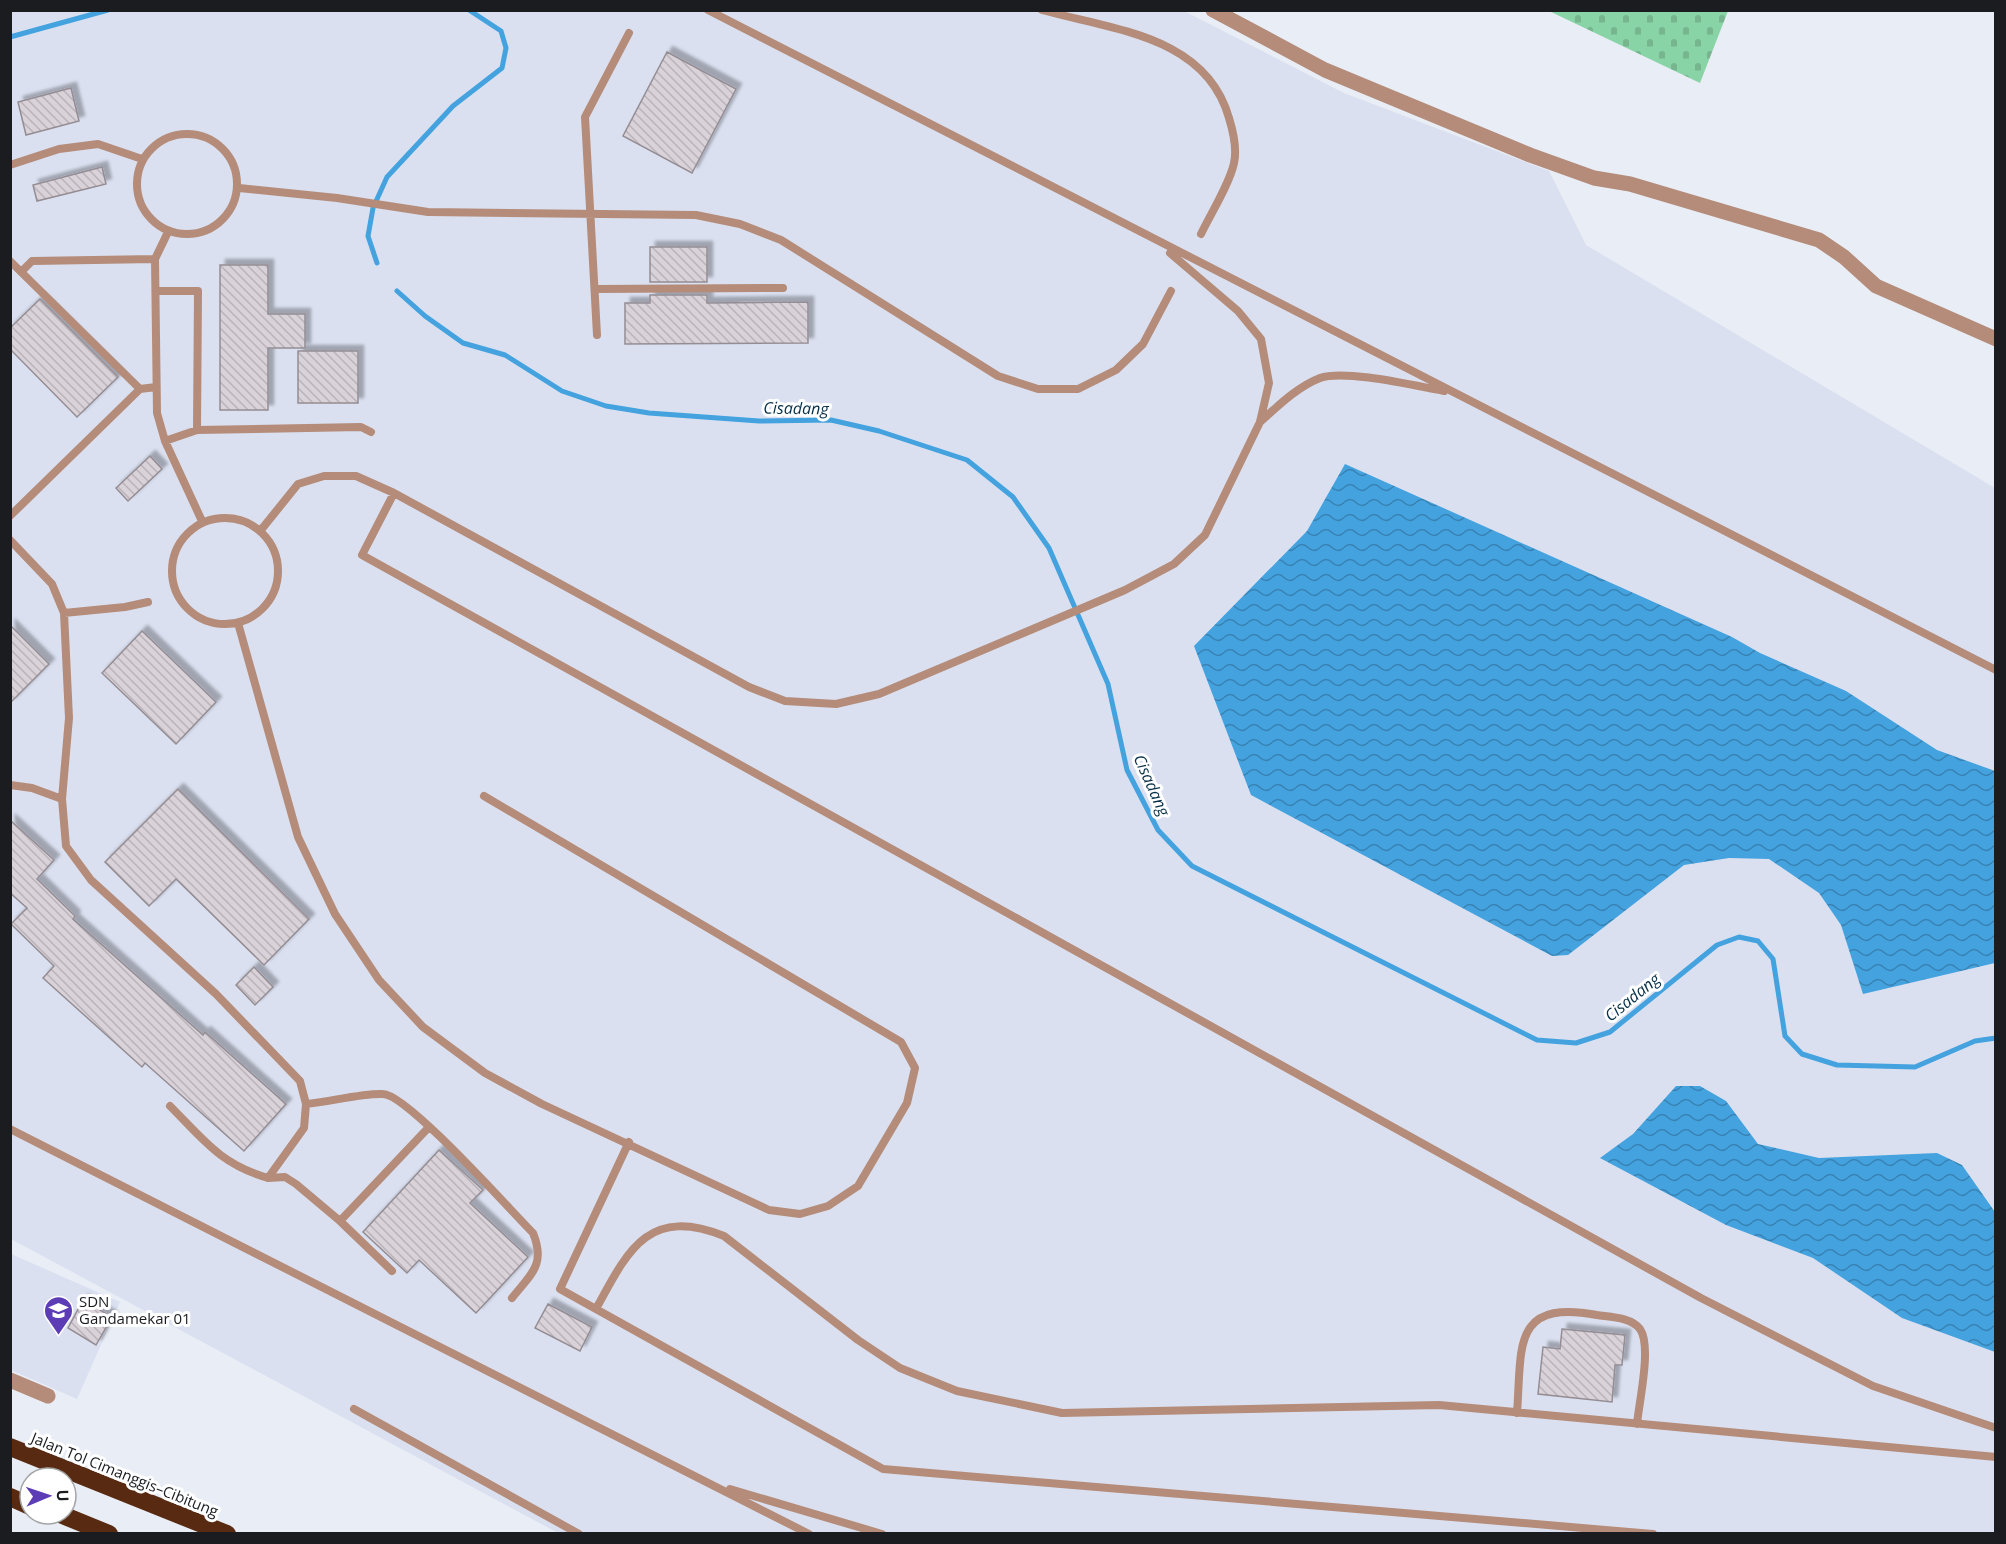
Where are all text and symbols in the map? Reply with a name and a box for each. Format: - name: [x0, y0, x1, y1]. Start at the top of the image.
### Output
- water label: Cisadang: [763, 396, 829, 420]
- water label: Cisadang: [1129, 751, 1176, 820]
- water label: Cisadang: [1600, 967, 1665, 1026]
- place label: SDN Gandamekar 01: [79, 1291, 191, 1328]
- school or university icon: SDN Gandamekar 01: [42, 1294, 74, 1336]
- street label: Jalan Tol Cimanggis–Cibitung: [27, 1427, 221, 1521]
- north arrow: [18, 1466, 78, 1526]
- text: U: [52, 1489, 74, 1502]

